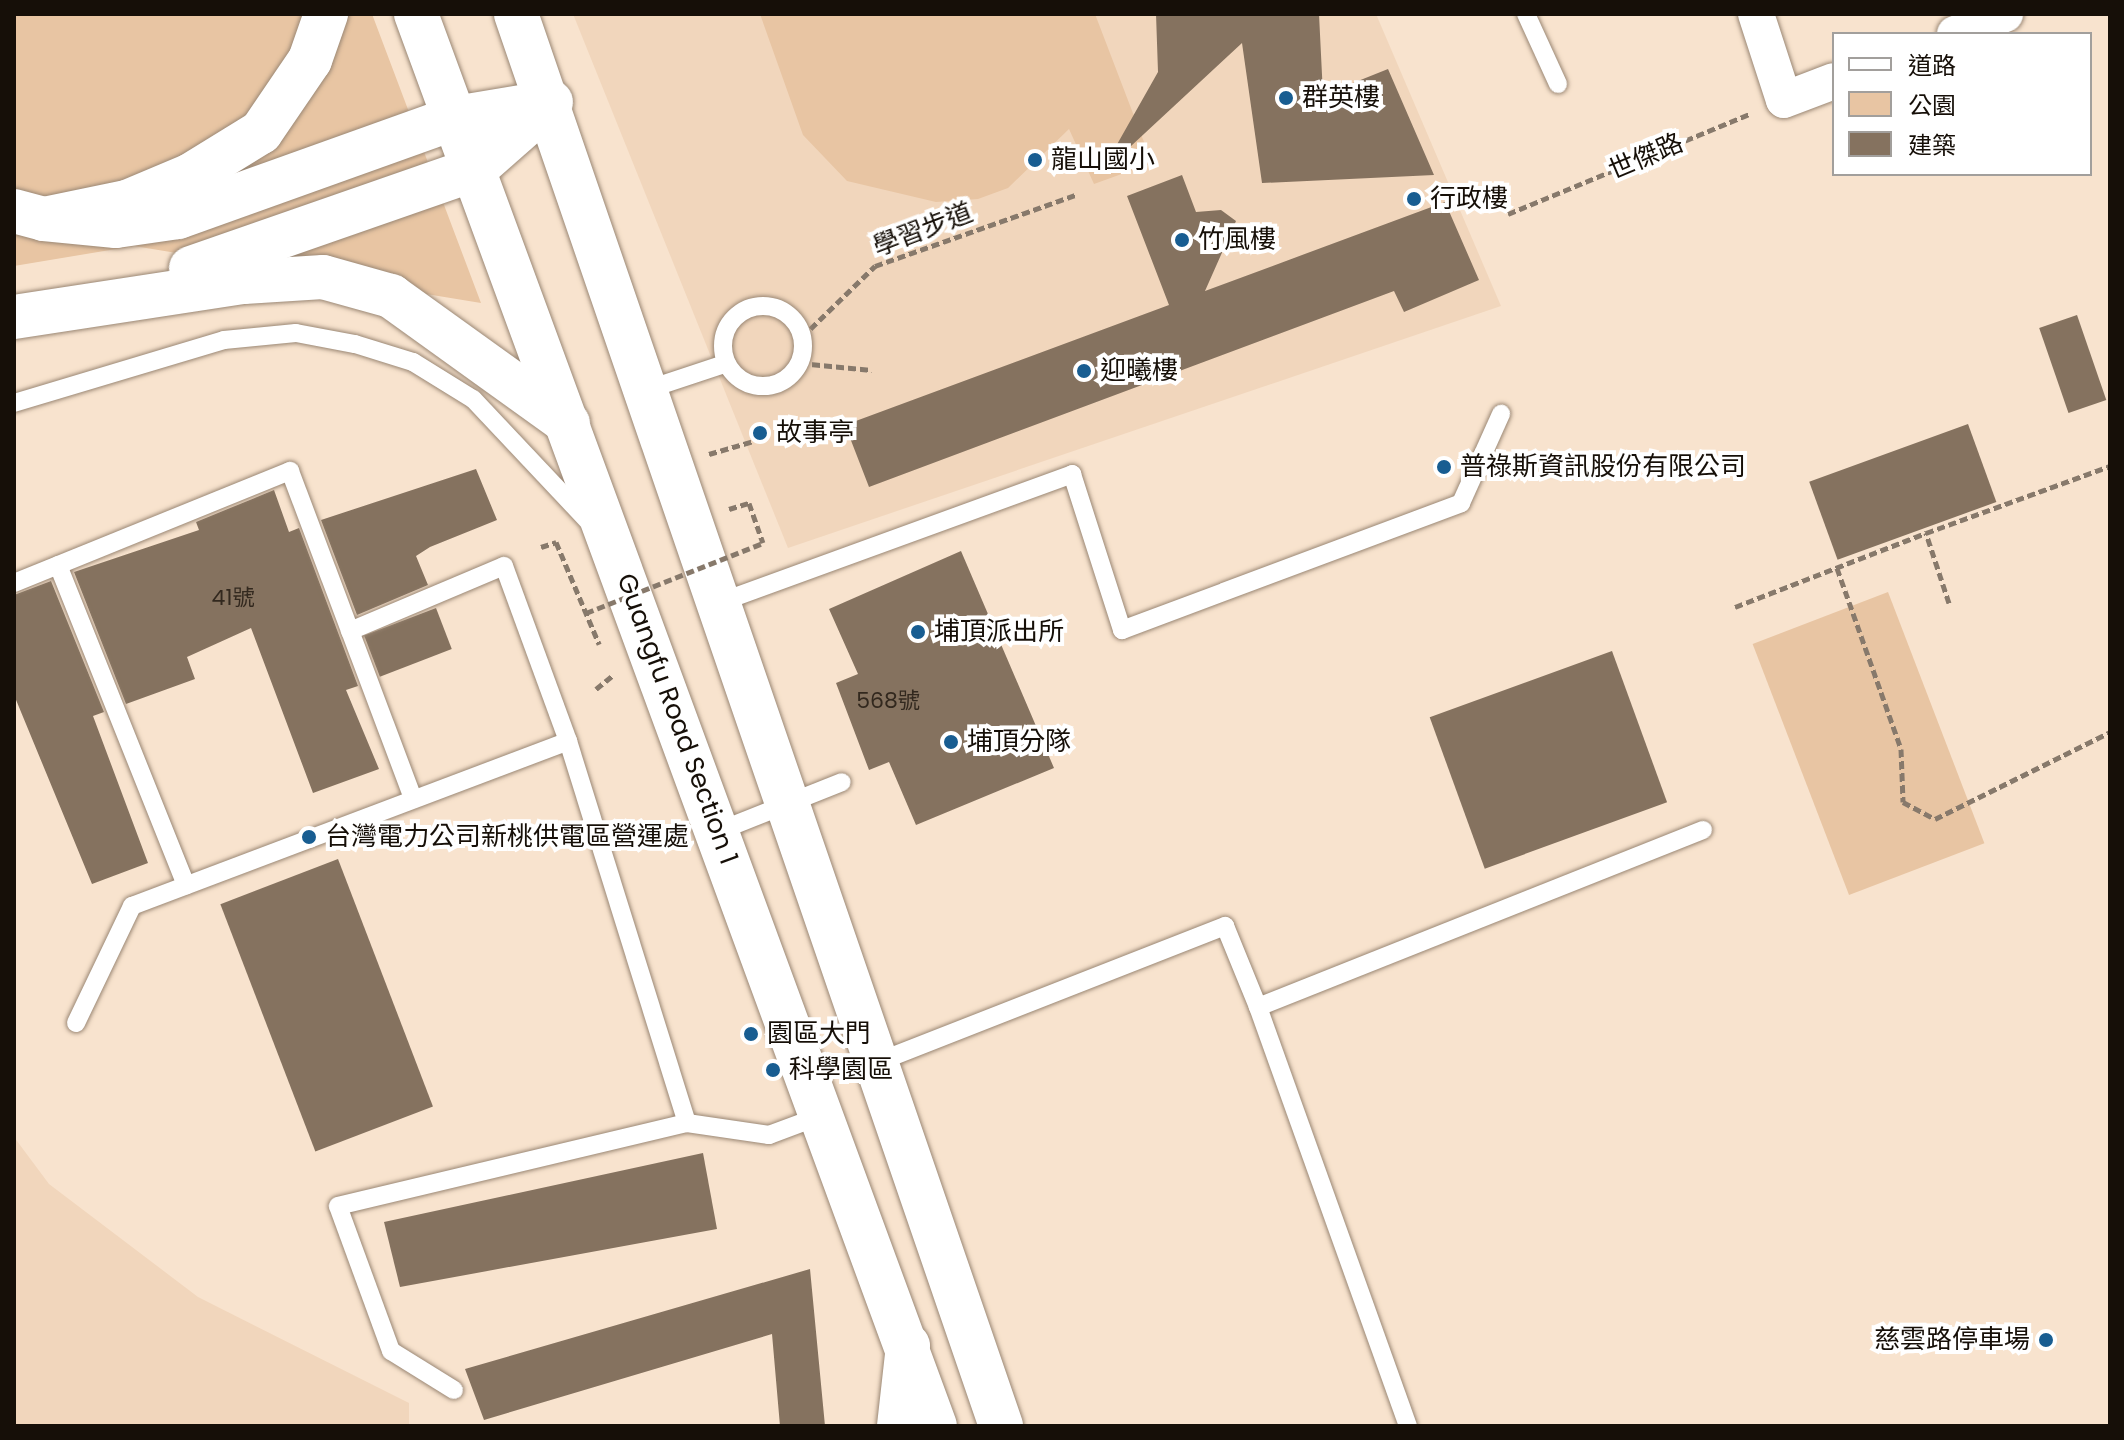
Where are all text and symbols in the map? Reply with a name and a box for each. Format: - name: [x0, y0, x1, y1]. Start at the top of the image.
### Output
- legend: [1832, 32, 2092, 176]
- text: 道路: [1908, 49, 1956, 82]
- place label: 群英樓: [1302, 82, 1380, 114]
- marker: 群英樓: [1277, 89, 1295, 107]
- text: 公園: [1908, 89, 1956, 122]
- street label: 世傑路: [1604, 127, 1688, 187]
- text: 建築: [1908, 129, 1956, 162]
- place label: 龍山國小: [1051, 144, 1155, 176]
- marker: 龍山國小: [1026, 151, 1044, 169]
- place label: 行政樓: [1430, 183, 1508, 215]
- marker: 行政樓: [1405, 190, 1423, 208]
- street label: 學習步道: [869, 197, 977, 263]
- place label: 竹風樓: [1198, 224, 1276, 256]
- marker: 竹風樓: [1173, 231, 1191, 249]
- place label: 迎曦樓: [1100, 355, 1178, 387]
- marker: 迎曦樓: [1075, 362, 1093, 380]
- place label: 故事亭: [776, 417, 854, 449]
- marker: 故事亭: [751, 424, 769, 442]
- place label: 普祿斯資訊股份有限公司: [1460, 451, 1746, 483]
- marker: 普祿斯資訊股份有限公司: [1435, 458, 1453, 476]
- street label: Guangfu Road Section 1: [610, 569, 744, 869]
- house number: 41號: [212, 585, 254, 611]
- place label: 埔頂派出所: [934, 616, 1064, 648]
- marker: 埔頂派出所: [909, 623, 927, 641]
- house number: 568號: [856, 688, 920, 714]
- place label: 埔頂分隊: [967, 726, 1071, 758]
- marker: 埔頂分隊: [942, 733, 960, 751]
- place label: 台灣電力公司新桃供電區營運處: [325, 821, 689, 853]
- marker: 台灣電力公司新桃供電區營運處: [300, 828, 318, 846]
- place label: 園區大門: [767, 1018, 871, 1050]
- marker: 園區大門: [742, 1025, 760, 1043]
- place label: 科學園區: [789, 1054, 893, 1086]
- marker: 科學園區: [764, 1061, 782, 1079]
- place label: 慈雲路停車場: [1874, 1324, 2030, 1356]
- marker: 慈雲路停車場: [2037, 1331, 2055, 1349]

